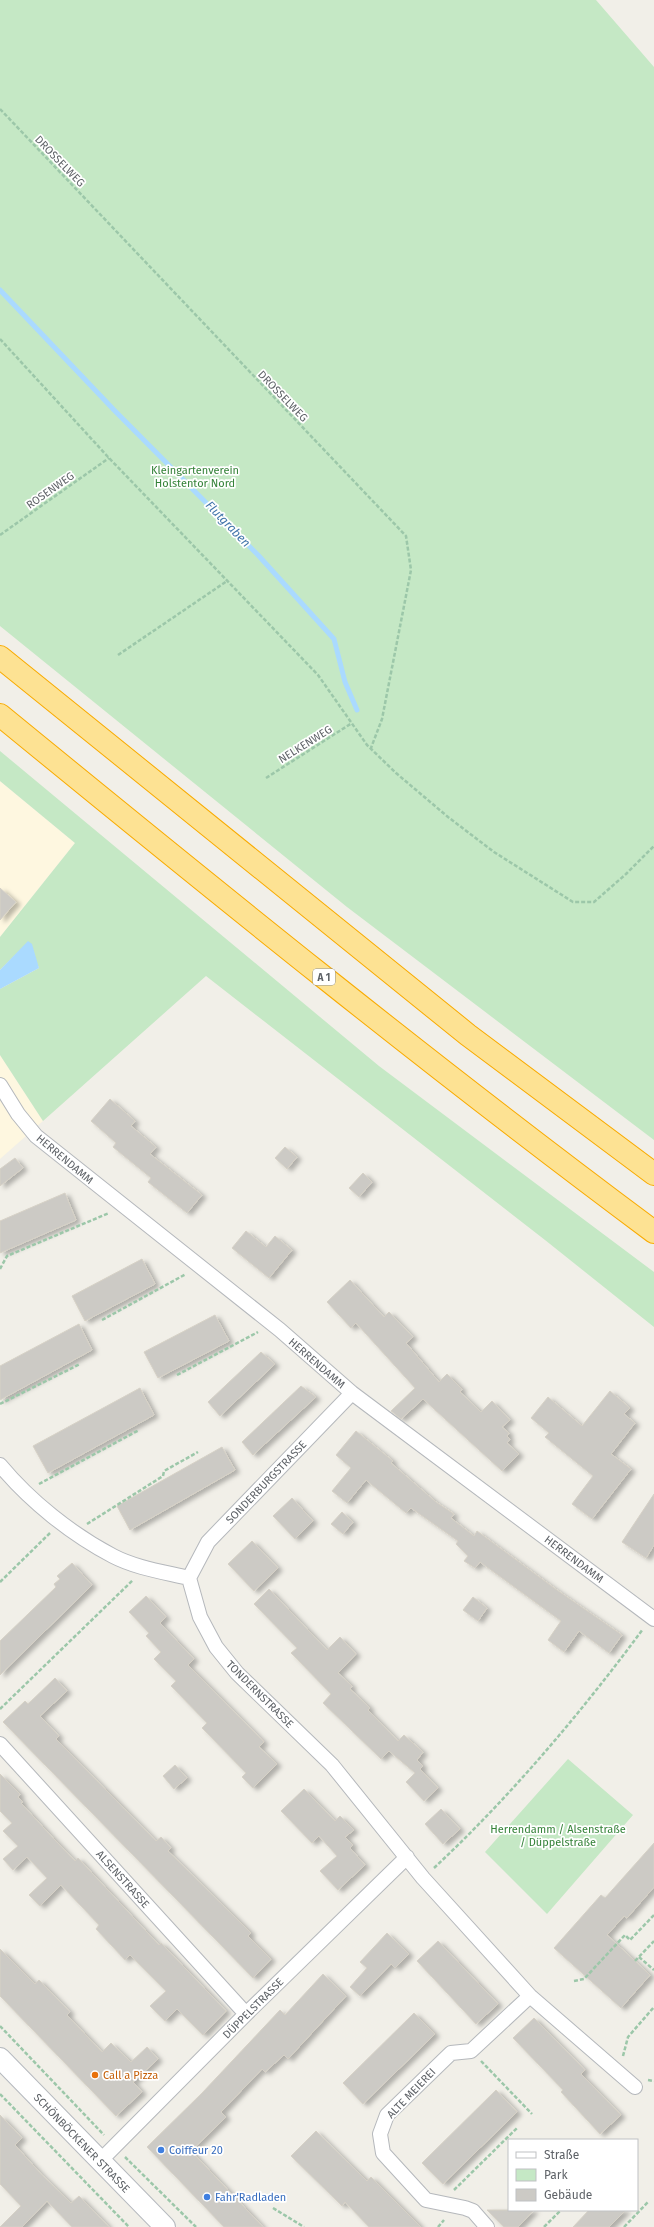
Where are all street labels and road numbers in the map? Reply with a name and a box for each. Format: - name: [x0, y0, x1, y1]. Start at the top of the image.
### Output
- street label: DROSSELWEG: [32, 133, 87, 190]
- street label: DROSSELWEG: [255, 368, 310, 425]
- street label: ROSENWEG: [24, 469, 77, 512]
- street label: NELKENWEG: [276, 723, 334, 766]
- road number: A 1: [313, 969, 335, 985]
- street label: HERRENDAMM: [34, 1132, 96, 1187]
- street label: HERRENDAMM: [286, 1335, 348, 1391]
- street label: SONDERBURGSTRASSE: [223, 1438, 309, 1527]
- street label: HERRENDAMM: [542, 1533, 606, 1586]
- street label: TONDERNSTRASSE: [223, 1658, 296, 1731]
- street label: ALSENSTRASSE: [93, 1848, 152, 1911]
- street label: DÜPPELSTRASSE: [220, 1975, 286, 2041]
- street label: ALTE MEIEREI: [384, 2066, 439, 2121]
- street label: SCHÖNBÖCKENER STRASSE: [31, 2090, 133, 2196]

